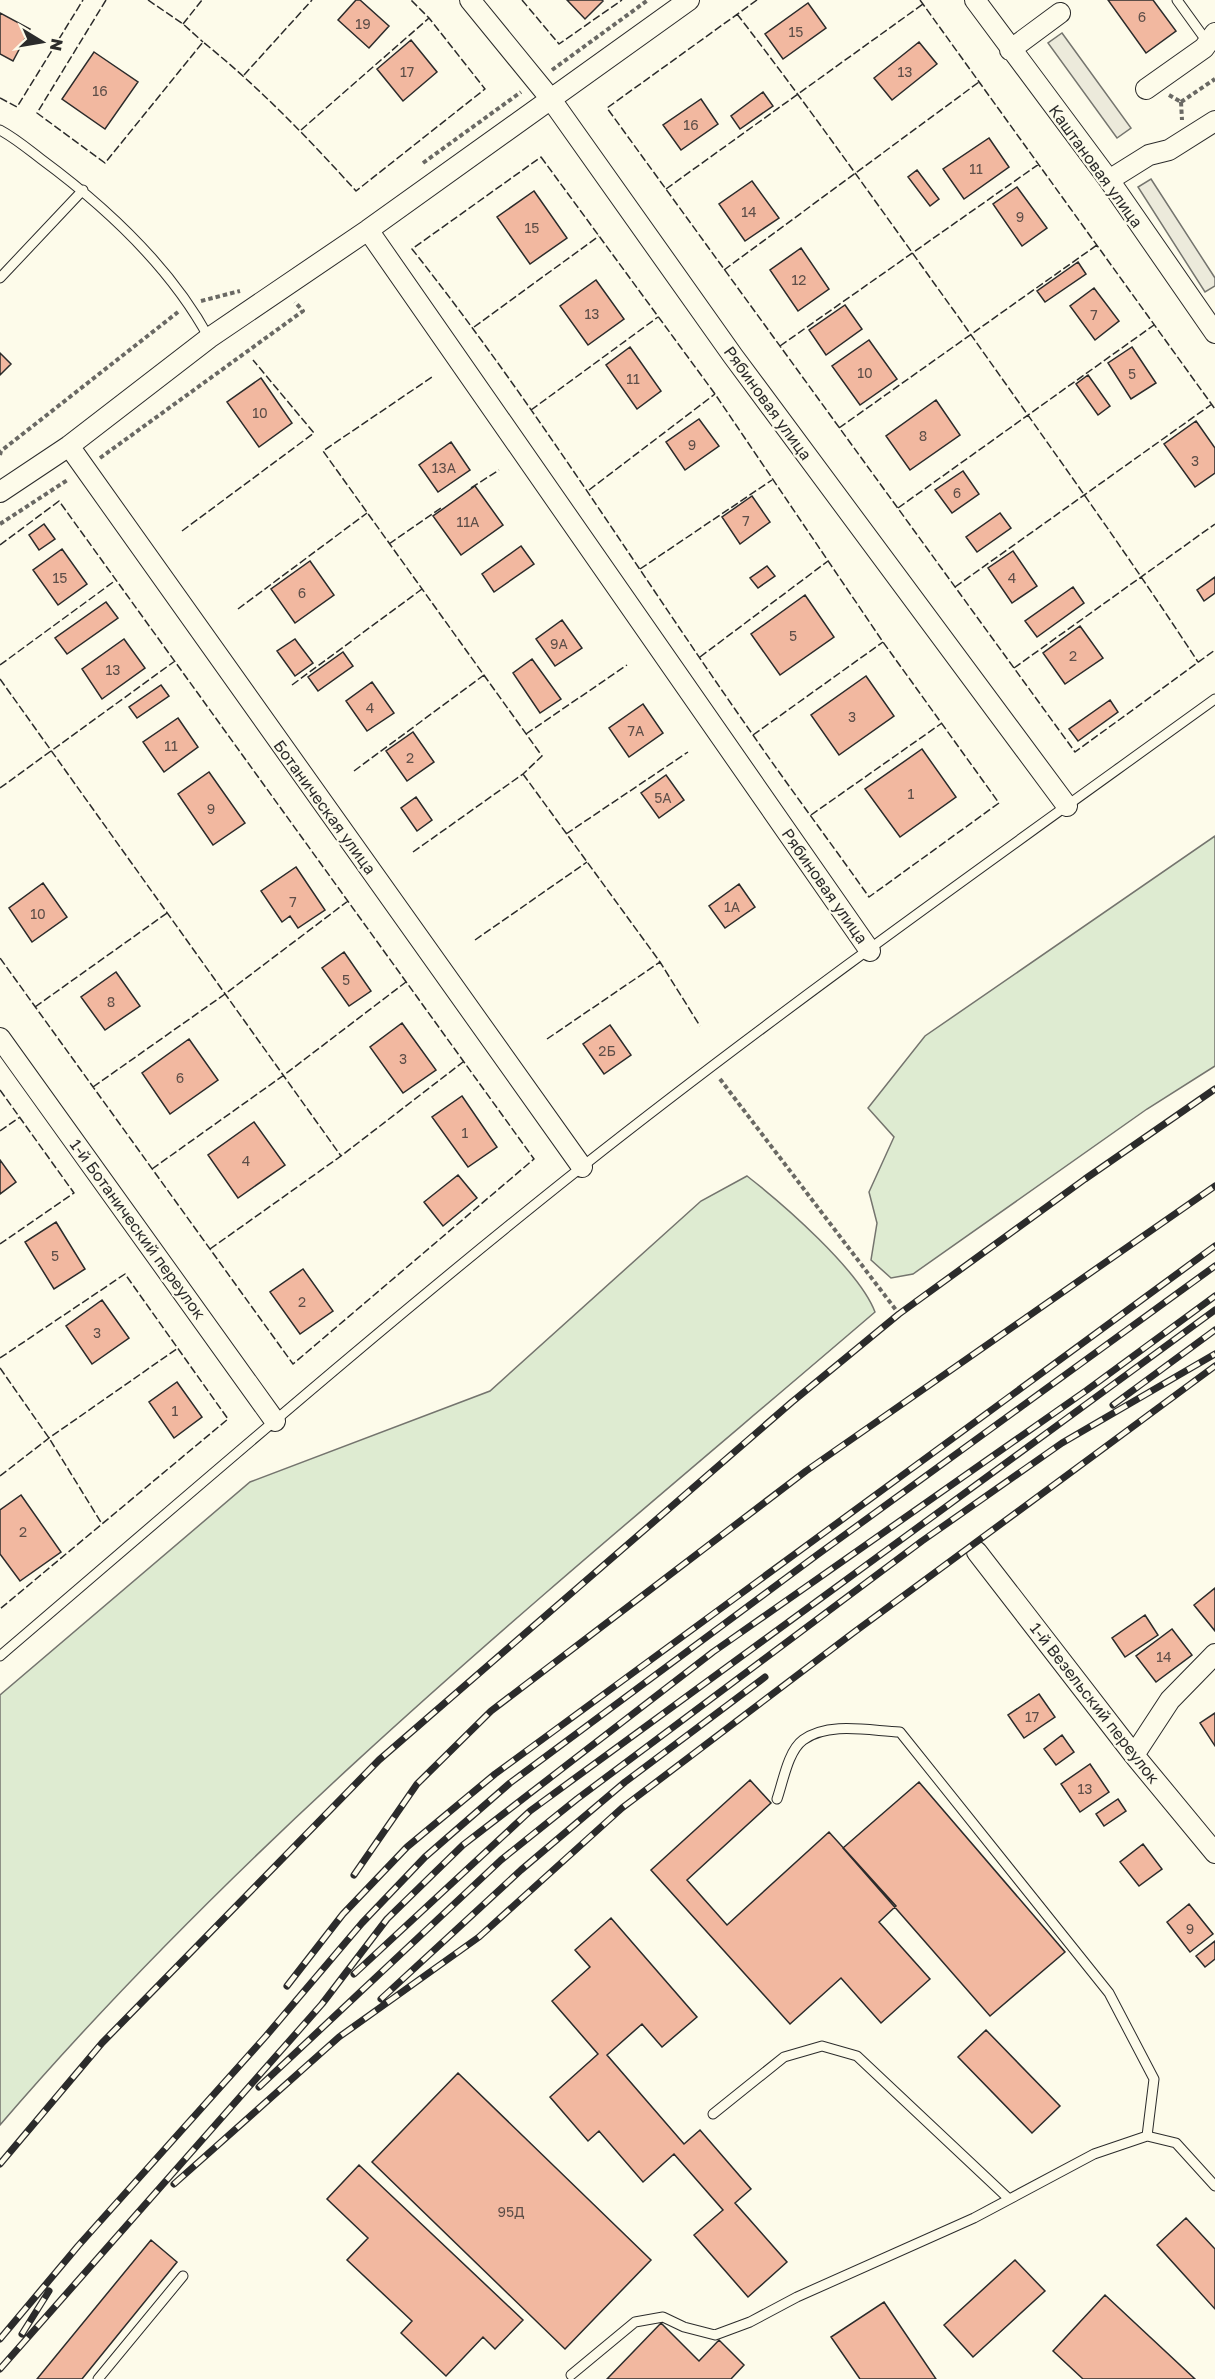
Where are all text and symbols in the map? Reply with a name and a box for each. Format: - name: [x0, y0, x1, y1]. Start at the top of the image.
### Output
- house number: 6: [1138, 8, 1146, 25]
- north arrow: [12, 12, 72, 72]
- house number: 19: [355, 15, 371, 32]
- house number: 15: [789, 23, 803, 40]
- text: N: [46, 37, 68, 53]
- house number: 17: [400, 63, 414, 80]
- house number: 13: [898, 63, 912, 80]
- house number: 16: [92, 82, 108, 99]
- street label: Каштановая улица: [1045, 101, 1147, 231]
- house number: 16: [683, 116, 699, 133]
- house number: 11: [969, 160, 983, 177]
- house number: 14: [741, 203, 757, 220]
- house number: 9: [1016, 208, 1024, 225]
- house number: 15: [525, 219, 539, 236]
- house number: 12: [792, 271, 806, 288]
- house number: 13: [585, 305, 599, 322]
- house number: 7: [1090, 306, 1098, 323]
- street label: Рябиновая улица: [720, 342, 816, 464]
- house number: 10: [857, 364, 873, 381]
- house number: 5: [1128, 365, 1136, 382]
- house number: 11: [626, 370, 640, 387]
- house number: 10: [252, 404, 268, 421]
- house number: 8: [919, 427, 927, 444]
- house number: 9: [688, 436, 696, 453]
- house number: 3: [1191, 452, 1199, 469]
- house number: 13А: [432, 459, 457, 476]
- house number: 6: [953, 484, 961, 501]
- house number: 7: [742, 512, 750, 529]
- house number: 11А: [457, 513, 480, 530]
- house number: 15: [53, 569, 67, 586]
- house number: 4: [1008, 569, 1016, 586]
- house number: 6: [298, 584, 306, 601]
- house number: 5: [789, 627, 797, 644]
- house number: 9А: [550, 635, 569, 652]
- house number: 2: [1069, 647, 1077, 664]
- house number: 13: [106, 661, 120, 678]
- house number: 4: [366, 699, 374, 716]
- house number: 3: [848, 708, 856, 725]
- house number: 7А: [628, 722, 645, 739]
- street label: Ботаническая улица: [270, 736, 380, 878]
- house number: 11: [164, 737, 178, 754]
- house number: 2: [406, 749, 414, 766]
- house number: 1: [908, 785, 915, 802]
- house number: 5А: [654, 789, 672, 806]
- house number: 9: [207, 800, 215, 817]
- street label: Рябиновая улица: [778, 824, 872, 948]
- house number: 7: [289, 893, 297, 910]
- house number: 1А: [724, 898, 741, 915]
- house number: 10: [30, 905, 46, 922]
- house number: 5: [342, 971, 350, 988]
- house number: 8: [107, 993, 115, 1010]
- house number: 2Б: [598, 1042, 616, 1059]
- house number: 3: [399, 1050, 407, 1067]
- house number: 6: [176, 1069, 184, 1086]
- house number: 1: [462, 1124, 469, 1141]
- street label: 1-й Ботанический переулок: [66, 1135, 210, 1323]
- house number: 4: [242, 1152, 250, 1169]
- house number: 5: [51, 1247, 59, 1264]
- house number: 2: [298, 1293, 306, 1310]
- house number: 3: [93, 1324, 101, 1341]
- house number: 1: [172, 1402, 179, 1419]
- house number: 2: [19, 1523, 27, 1540]
- street label: 1-й Везельский переулок: [1026, 1618, 1164, 1788]
- house number: 14: [1156, 1648, 1172, 1665]
- house number: 17: [1025, 1708, 1039, 1725]
- house number: 13: [1078, 1780, 1092, 1797]
- house number: 9: [1186, 1920, 1194, 1937]
- house number: 95Д: [498, 2203, 524, 2220]

